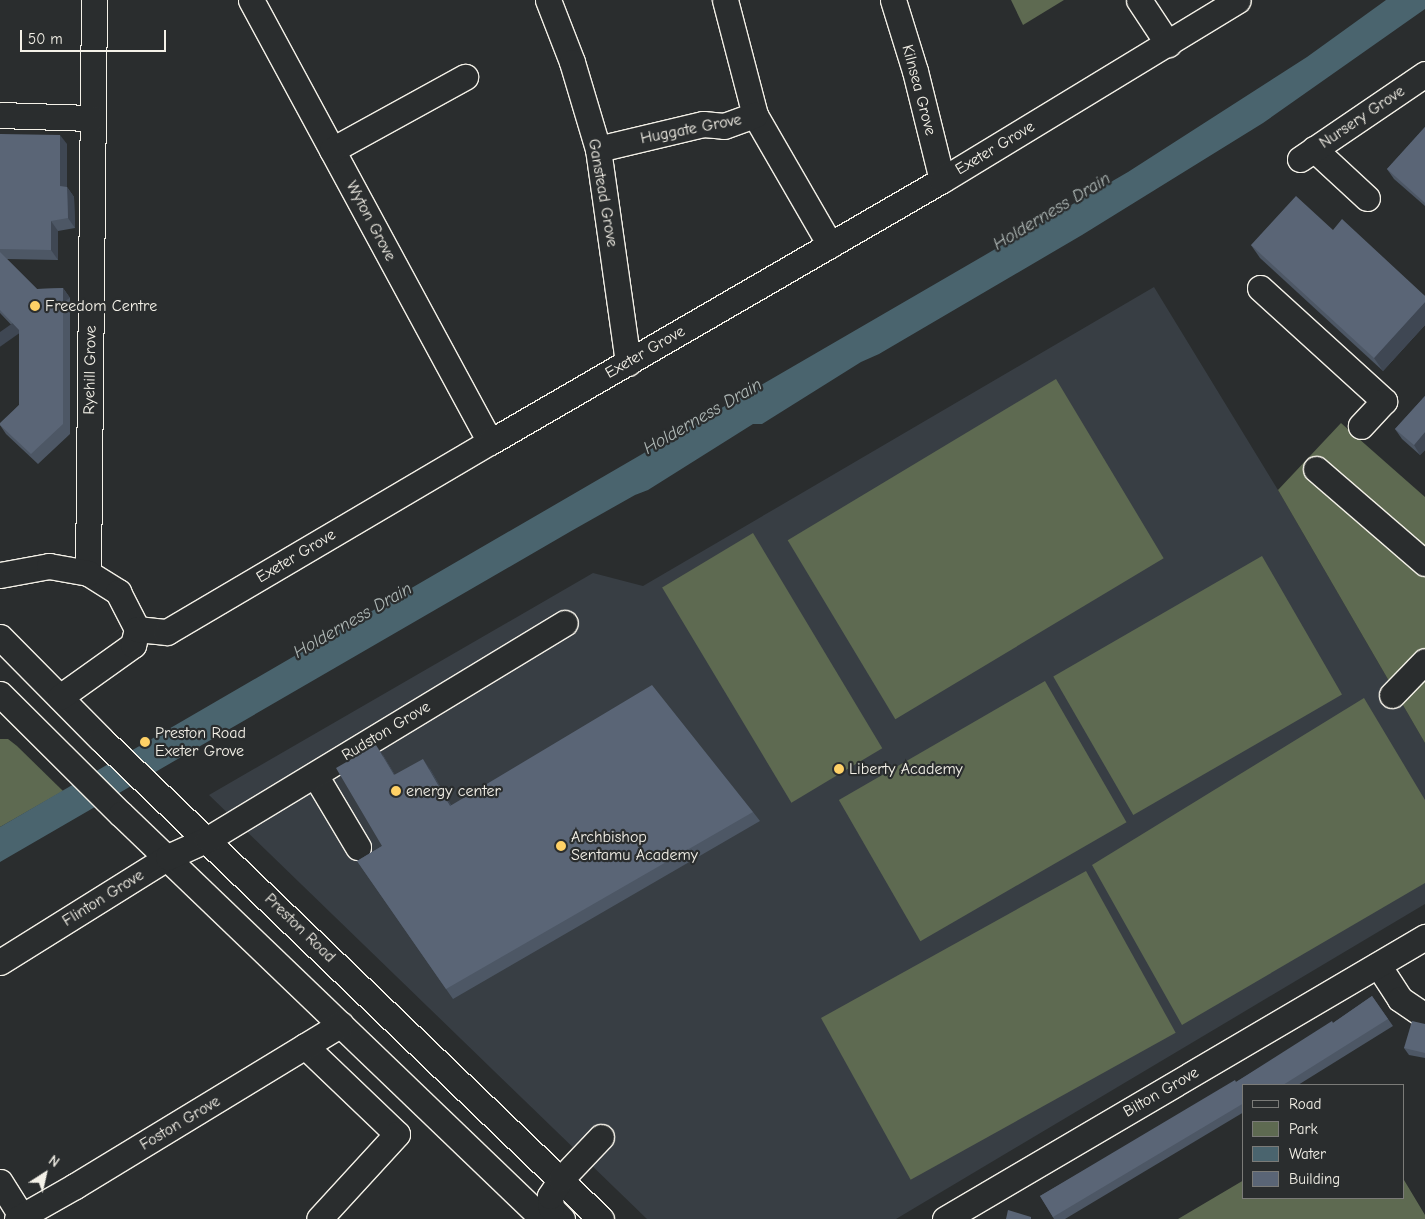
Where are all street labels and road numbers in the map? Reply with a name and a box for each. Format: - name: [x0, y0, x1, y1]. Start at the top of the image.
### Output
- street label: Kilnsea Grove: [898, 42, 940, 138]
- street label: Nursery Grove: [1316, 81, 1408, 153]
- street label: Huggate Grove: [639, 110, 743, 148]
- street label: Exeter Grove: [952, 117, 1038, 179]
- street label: Ganstead Grove: [584, 137, 622, 249]
- street label: Wyton Grove: [342, 178, 400, 264]
- street label: Exeter Grove: [602, 321, 688, 383]
- street label: Ryehill Grove: [80, 325, 100, 415]
- street label: Exeter Grove: [253, 525, 339, 587]
- street label: Rudston Grove: [338, 697, 434, 765]
- street label: Flinton Grove: [59, 865, 147, 931]
- street label: Preston Road: [261, 889, 339, 967]
- street label: Bilton Grove: [1120, 1063, 1202, 1121]
- street label: Foston Grove: [136, 1092, 224, 1154]

